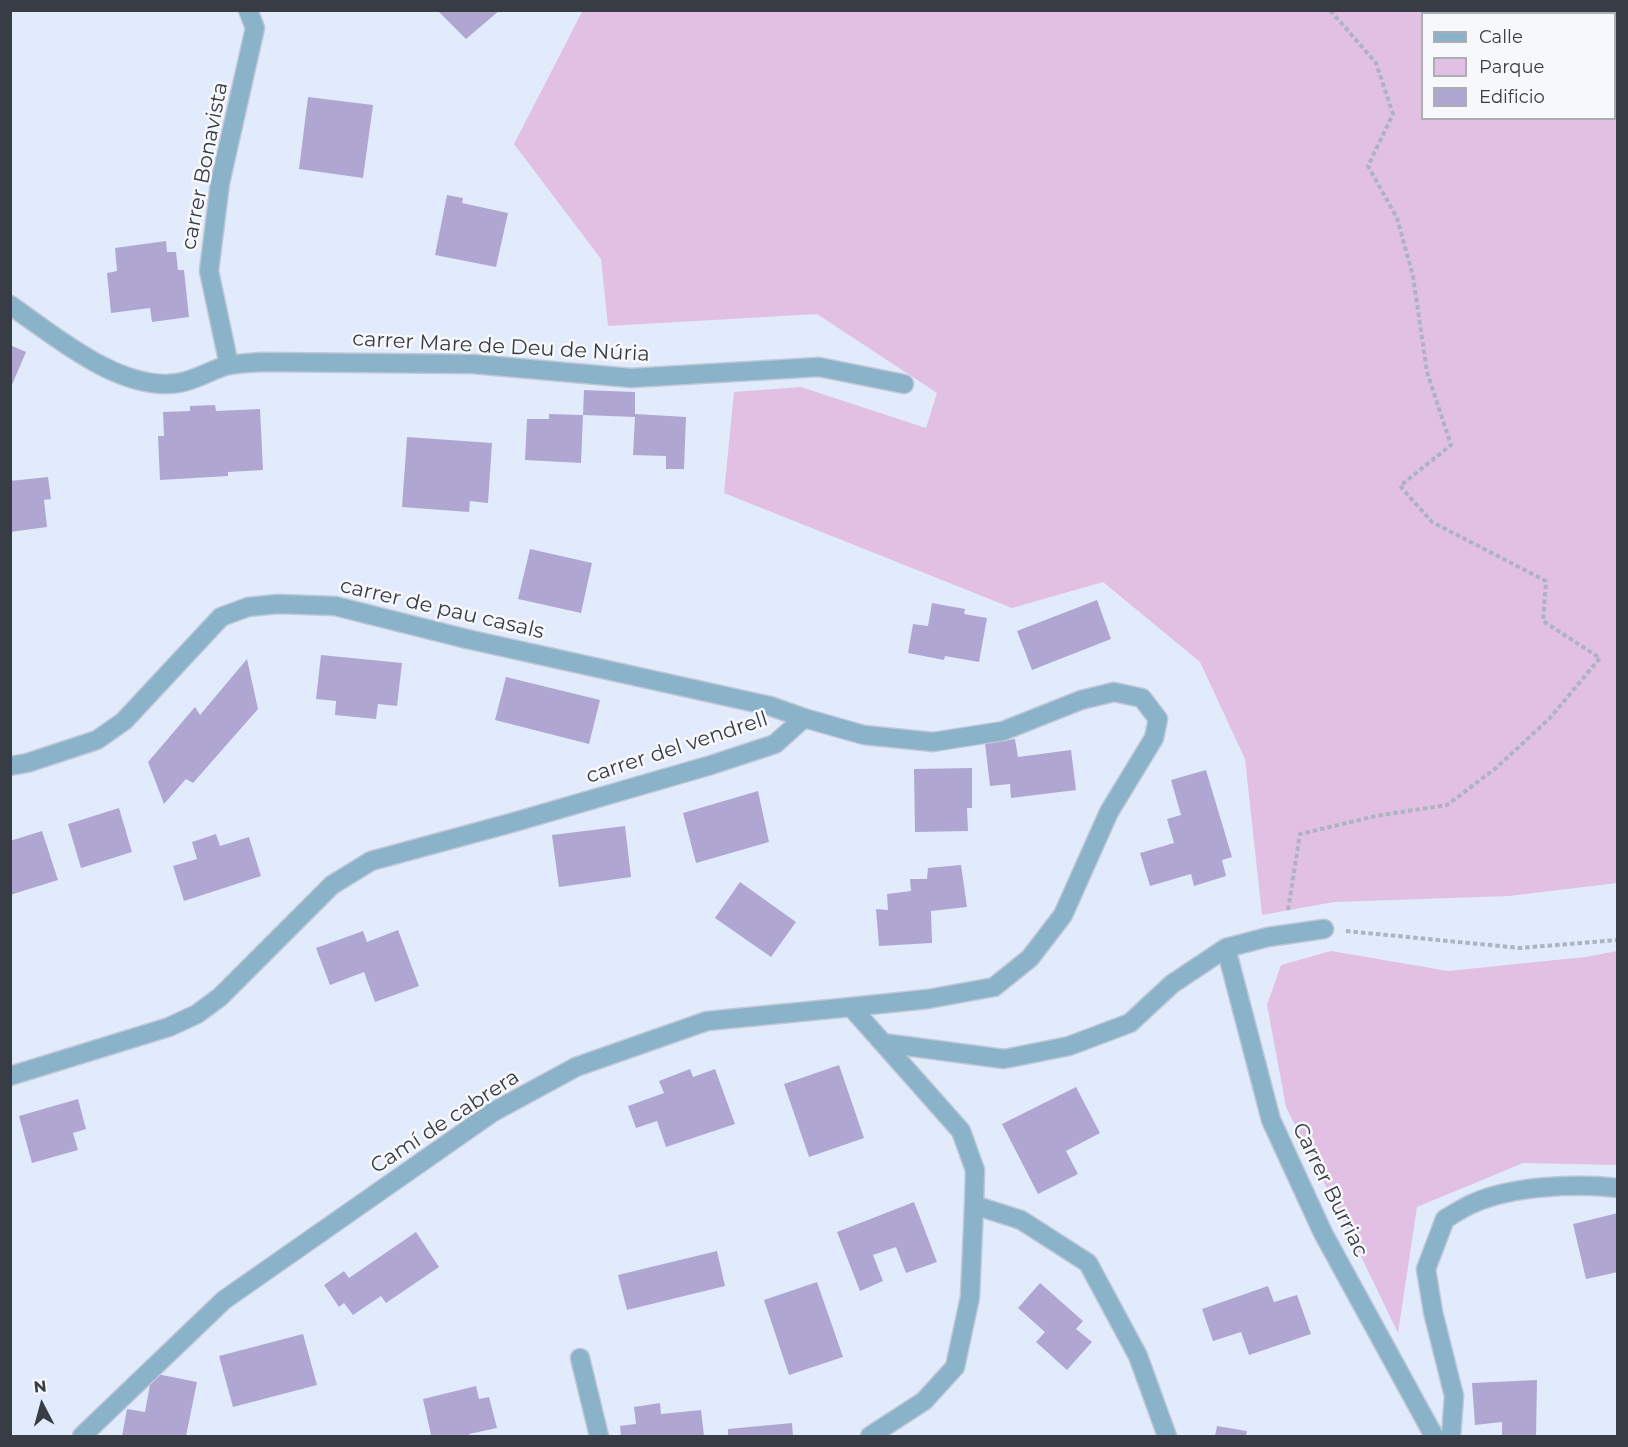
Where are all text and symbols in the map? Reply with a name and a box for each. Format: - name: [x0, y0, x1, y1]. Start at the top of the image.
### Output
- legend: [1421, 12, 1616, 120]
- text: Calle: [1479, 26, 1523, 48]
- text: Parque: [1479, 56, 1544, 78]
- street label: carrer Bonavista: [176, 80, 234, 252]
- text: Edificio: [1479, 86, 1545, 108]
- street label: carrer Mare de Deu de Núria: [352, 327, 650, 367]
- street label: carrer de pau casals: [338, 573, 546, 645]
- street label: carrer del vendrell: [583, 707, 771, 789]
- street label: Camí de cabrera: [366, 1065, 524, 1179]
- street label: Carrer Burriac: [1287, 1119, 1373, 1261]
- north arrow: [12, 1375, 72, 1435]
- text: N: [33, 1376, 47, 1397]

